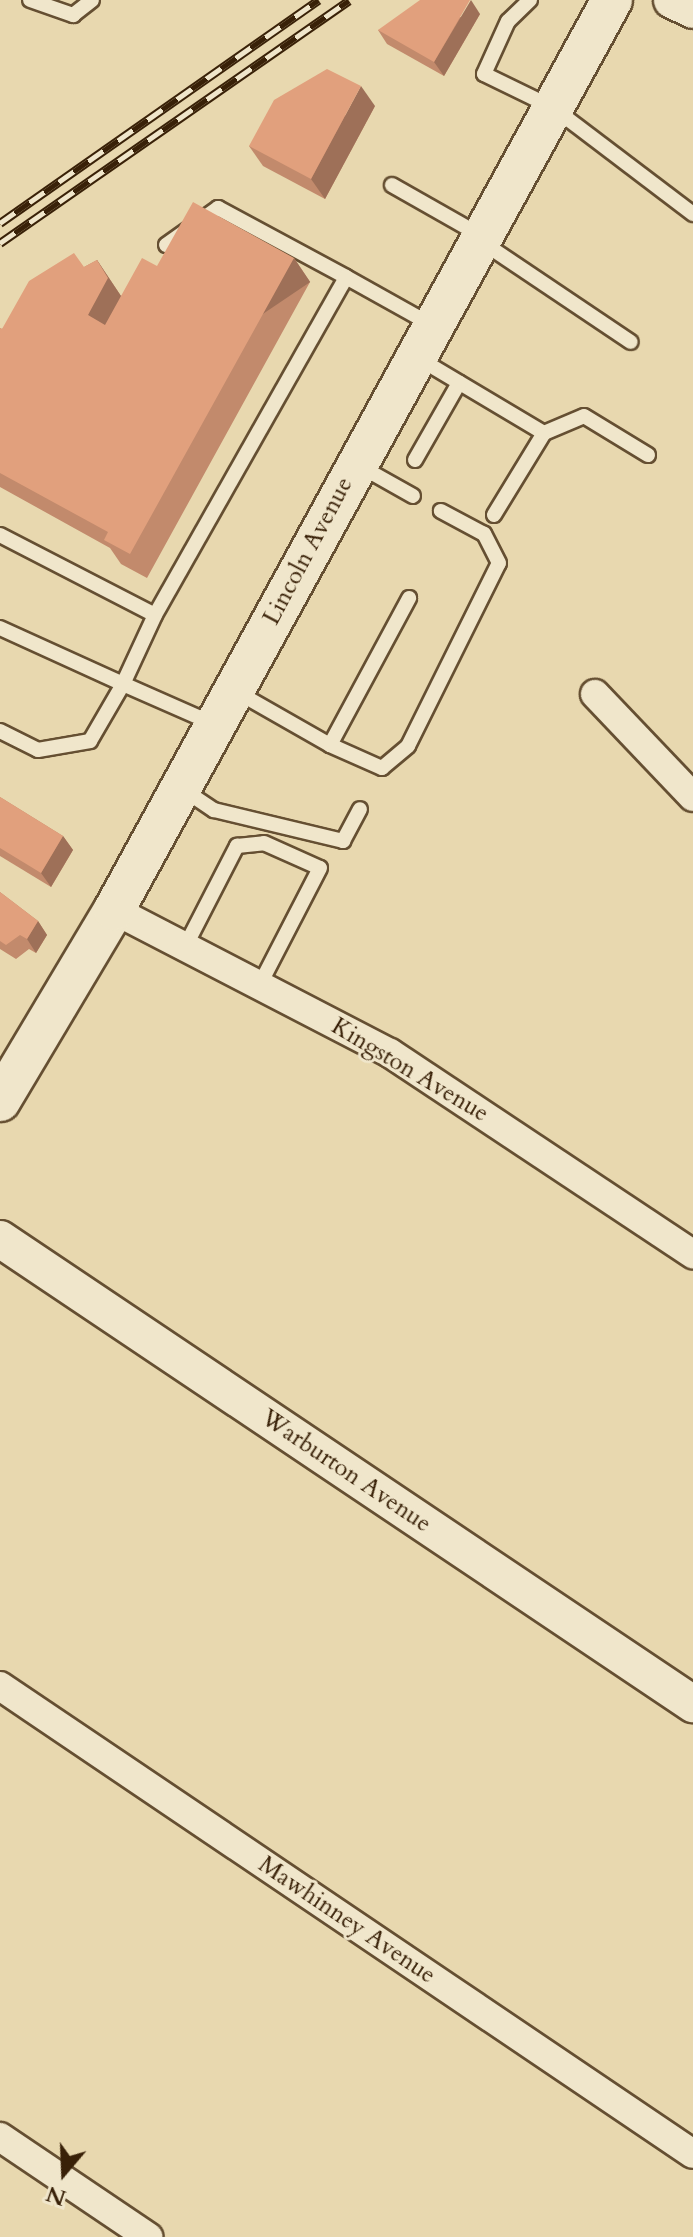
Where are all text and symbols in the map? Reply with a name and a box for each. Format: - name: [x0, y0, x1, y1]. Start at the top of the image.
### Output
- street label: Lincoln Avenue: [257, 472, 359, 630]
- street label: Kingston Avenue: [326, 1012, 494, 1128]
- street label: Warburton Avenue: [255, 1403, 437, 1539]
- street label: Mawhinney Avenue: [253, 1850, 441, 1990]
- north arrow: [24, 2133, 104, 2213]
- text: N: [42, 2178, 70, 2213]

